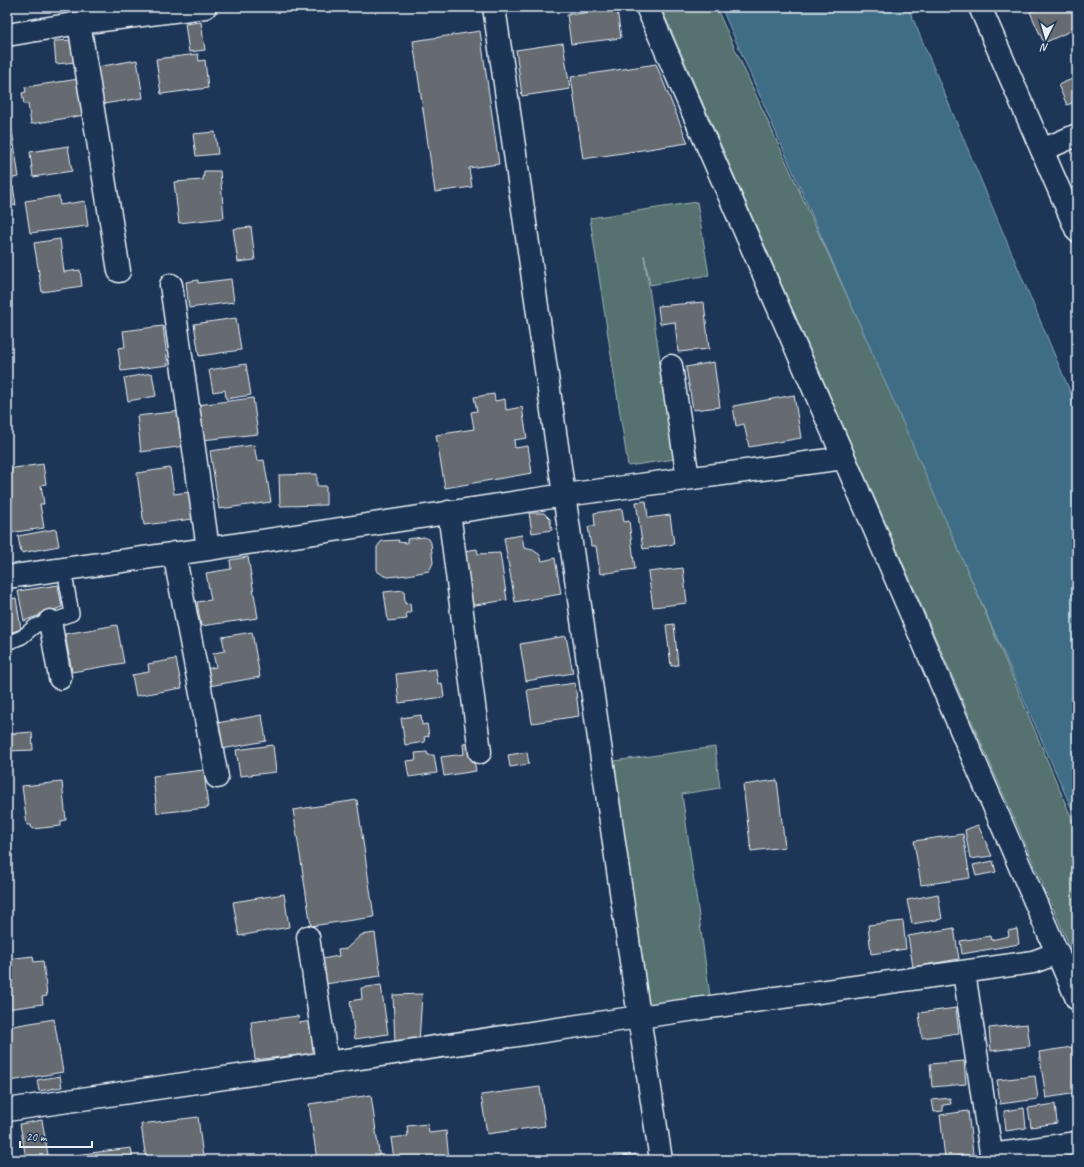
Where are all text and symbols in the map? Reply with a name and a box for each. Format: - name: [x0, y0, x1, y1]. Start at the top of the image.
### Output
- north arrow: [1026, 18, 1066, 58]
- text: N: [1039, 41, 1049, 55]
- scale bar: [20, 1123, 92, 1149]
- text: 20 m: [26, 1129, 48, 1145]

